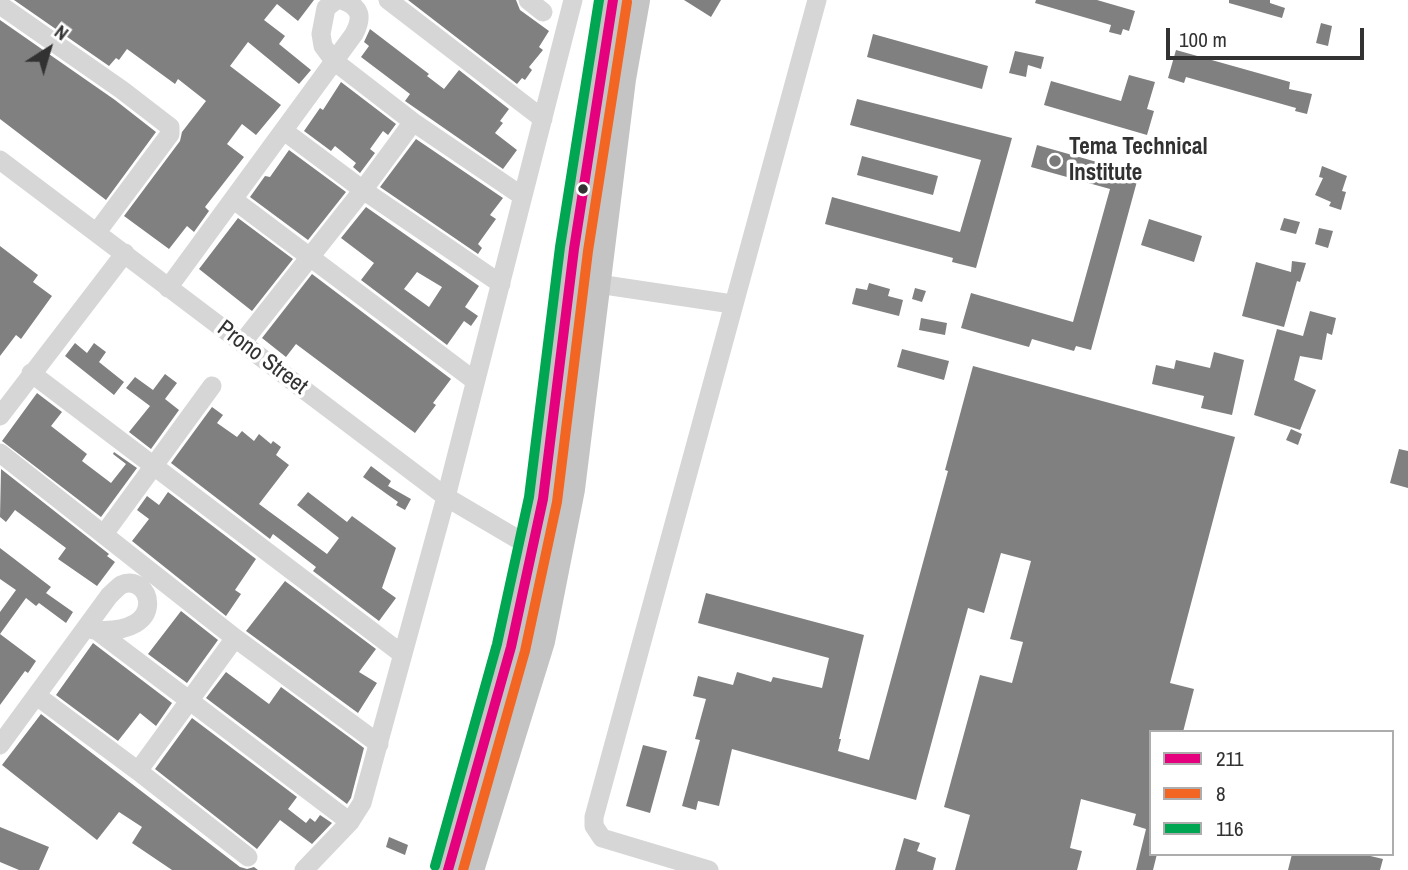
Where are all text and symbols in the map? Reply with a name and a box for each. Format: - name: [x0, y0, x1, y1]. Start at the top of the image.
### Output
- north arrow: [14, 14, 84, 84]
- scale bar: [1170, 14, 1368, 58]
- text: N: [49, 18, 74, 46]
- text: 100 m: [1179, 25, 1227, 54]
- place label: Tema Technical Institute: [1069, 134, 1208, 188]
- marker: Tema Technical Institute: [1047, 153, 1063, 169]
- unlabelled marker: [576, 182, 590, 196]
- street label: Prono Street: [211, 315, 313, 401]
- legend: [1149, 730, 1394, 856]
- text: 211: [1216, 744, 1243, 773]
- text: 8: [1216, 779, 1226, 808]
- text: 116: [1216, 814, 1243, 843]

